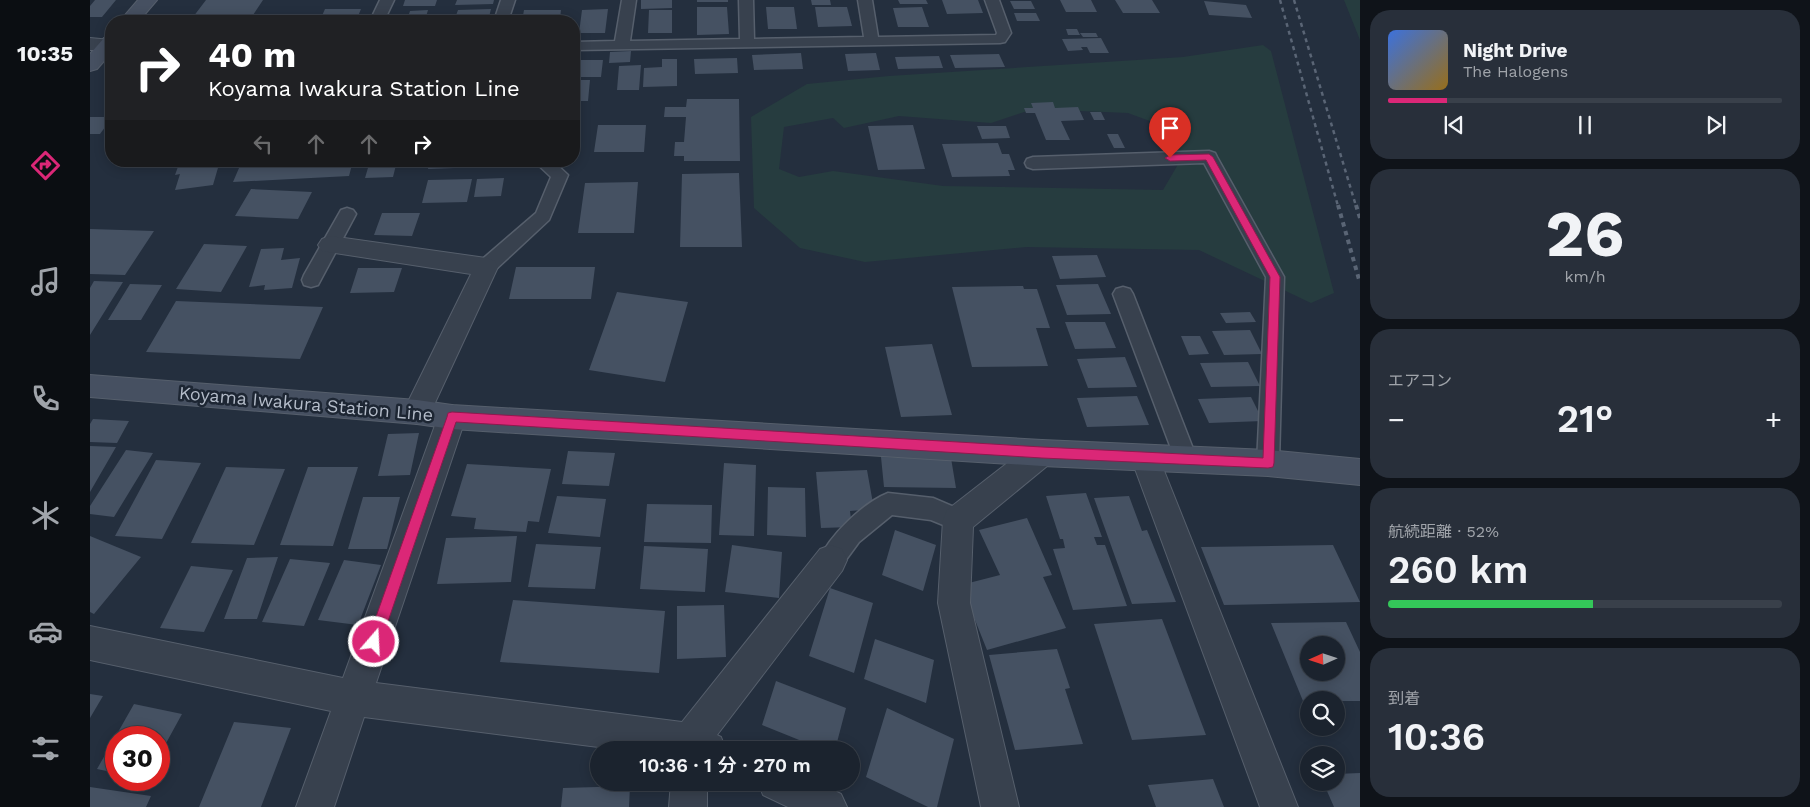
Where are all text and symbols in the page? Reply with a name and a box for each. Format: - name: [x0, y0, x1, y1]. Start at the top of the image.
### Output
- text: 40 m: [208, 34, 296, 76]
- icon: right: [125, 35, 190, 100]
- text: Night Drive: [1463, 39, 1568, 62]
- text: 10:35: [17, 41, 73, 66]
- text: The Halogens: [1463, 62, 1568, 81]
- text: Koyama Iwakura Station Line: [208, 76, 520, 101]
- pin: [1149, 107, 1191, 158]
- icon: previous: [1440, 111, 1468, 139]
- icon: pause: [1571, 111, 1599, 139]
- icon: next: [1702, 111, 1730, 139]
- icon: arrive: [1156, 114, 1184, 142]
- icon: left: [249, 130, 277, 158]
- icon: ahead: [302, 130, 330, 158]
- icon: ahead: [355, 130, 383, 158]
- icon: right: [408, 130, 436, 158]
- icon: directions: [28, 148, 63, 183]
- text: 26: [1546, 196, 1624, 272]
- icon: music: [28, 264, 63, 299]
- text: km/h: [1564, 267, 1606, 286]
- text: エアコン: [1388, 371, 1452, 390]
- icon: phone: [28, 381, 63, 416]
- street label: Koyama Iwakura Station Line: [178, 382, 434, 425]
- text: 21°: [1557, 397, 1613, 441]
- text: −: [1388, 403, 1405, 436]
- text: +: [1765, 403, 1782, 436]
- icon: climate: [28, 498, 63, 533]
- text: 航続距離 · 52%: [1388, 522, 1499, 541]
- text: 260 km: [1388, 548, 1528, 592]
- icon: car: [28, 614, 63, 649]
- position arrow: [347, 615, 399, 667]
- north arrow: [1300, 636, 1345, 681]
- map controls: [1300, 636, 1345, 791]
- text: 到着: [1388, 689, 1420, 708]
- button: search: [1300, 691, 1345, 736]
- text: 10:36: [1388, 715, 1485, 759]
- speed limit sign: 30: [105, 726, 170, 791]
- icon: filters: [28, 731, 63, 766]
- button: layers: [1300, 746, 1345, 791]
- text: 10:36 · 1 分 · 270 m: [639, 754, 811, 777]

